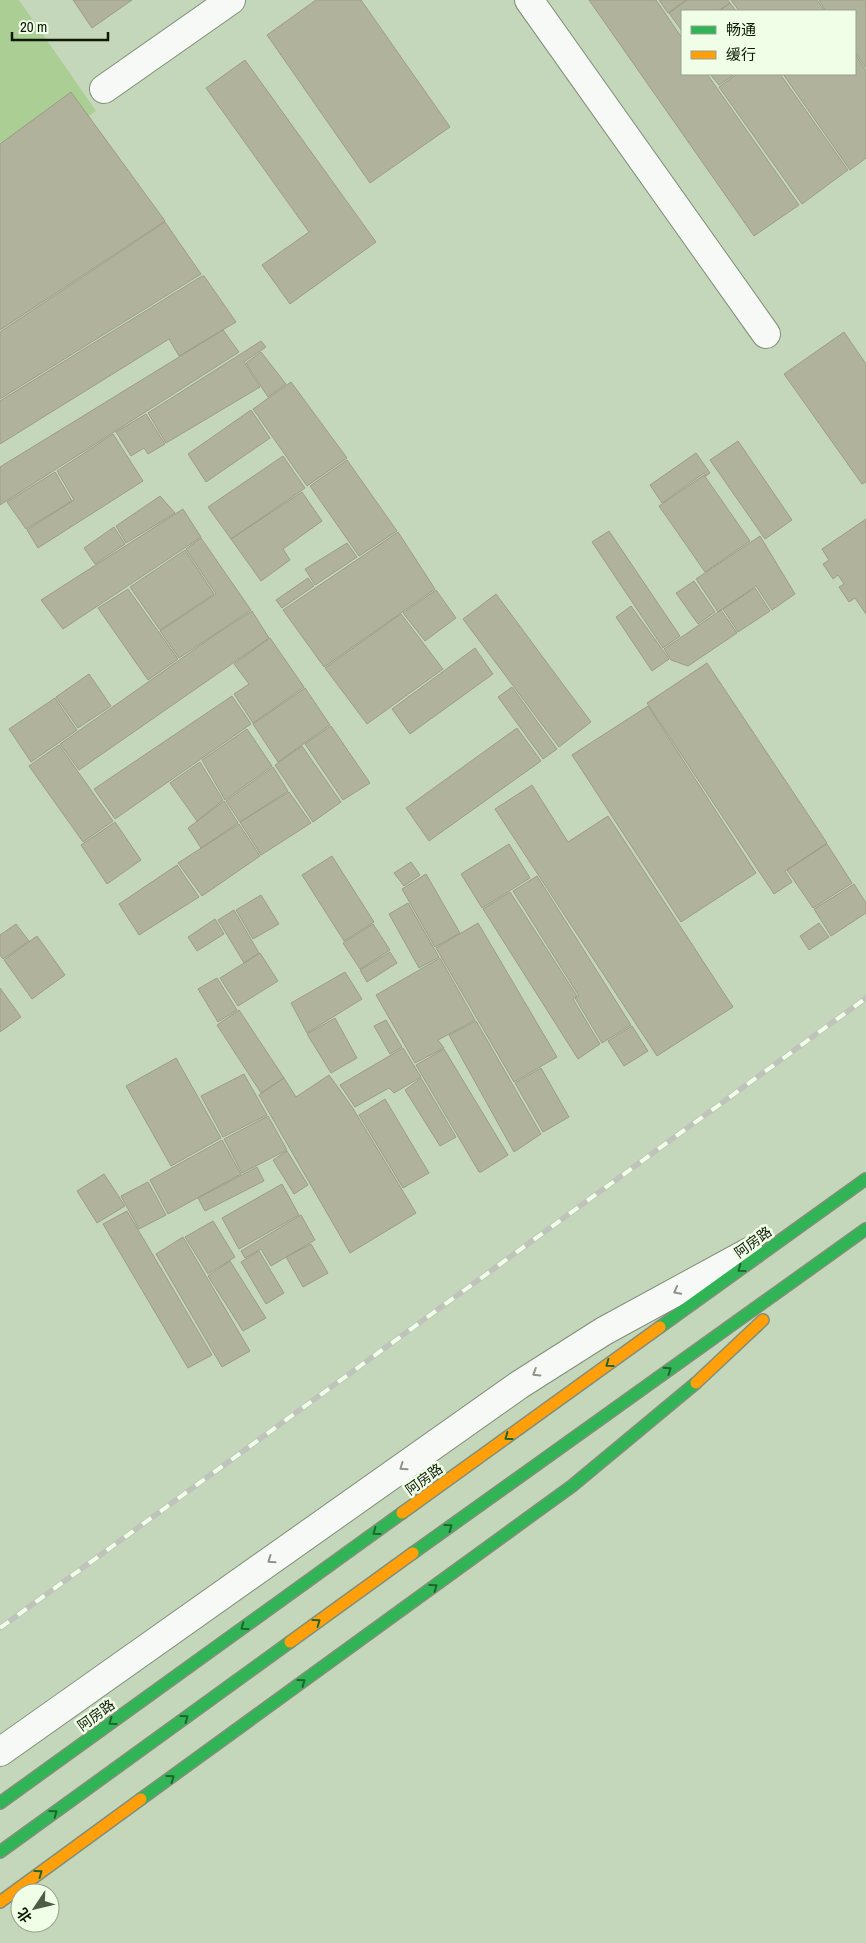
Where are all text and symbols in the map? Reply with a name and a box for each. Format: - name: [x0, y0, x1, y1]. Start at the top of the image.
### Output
- scale bar: [12, 10, 109, 42]
- legend: [681, 10, 856, 75]
- text: 20 m: [20, 16, 47, 37]
- text: 畅通: [726, 19, 756, 40]
- text: 缓行: [726, 44, 756, 65]
- street label: 阿房路: [731, 1222, 775, 1262]
- one-way arrow: [737, 1263, 747, 1272]
- one-way arrow: [673, 1285, 682, 1295]
- one-way arrow: [605, 1358, 615, 1367]
- one-way arrow: [533, 1367, 542, 1377]
- one-way arrow: [663, 1367, 672, 1376]
- one-way arrow: [504, 1431, 514, 1440]
- street label: 阿房路: [402, 1459, 446, 1499]
- one-way arrow: [400, 1461, 409, 1469]
- one-way arrow: [443, 1524, 453, 1533]
- one-way arrow: [372, 1526, 382, 1535]
- one-way arrow: [267, 1554, 277, 1563]
- one-way arrow: [428, 1584, 437, 1592]
- one-way arrow: [311, 1620, 320, 1628]
- one-way arrow: [240, 1621, 250, 1630]
- one-way arrow: [296, 1679, 306, 1688]
- street label: 阿房路: [74, 1695, 118, 1735]
- one-way arrow: [179, 1715, 188, 1723]
- one-way arrow: [108, 1716, 118, 1725]
- one-way arrow: [165, 1775, 175, 1784]
- one-way arrow: [48, 1810, 58, 1819]
- one-way arrow: [34, 1870, 43, 1879]
- north arrow: [10, 1883, 60, 1933]
- text: 北: [13, 1905, 36, 1926]

